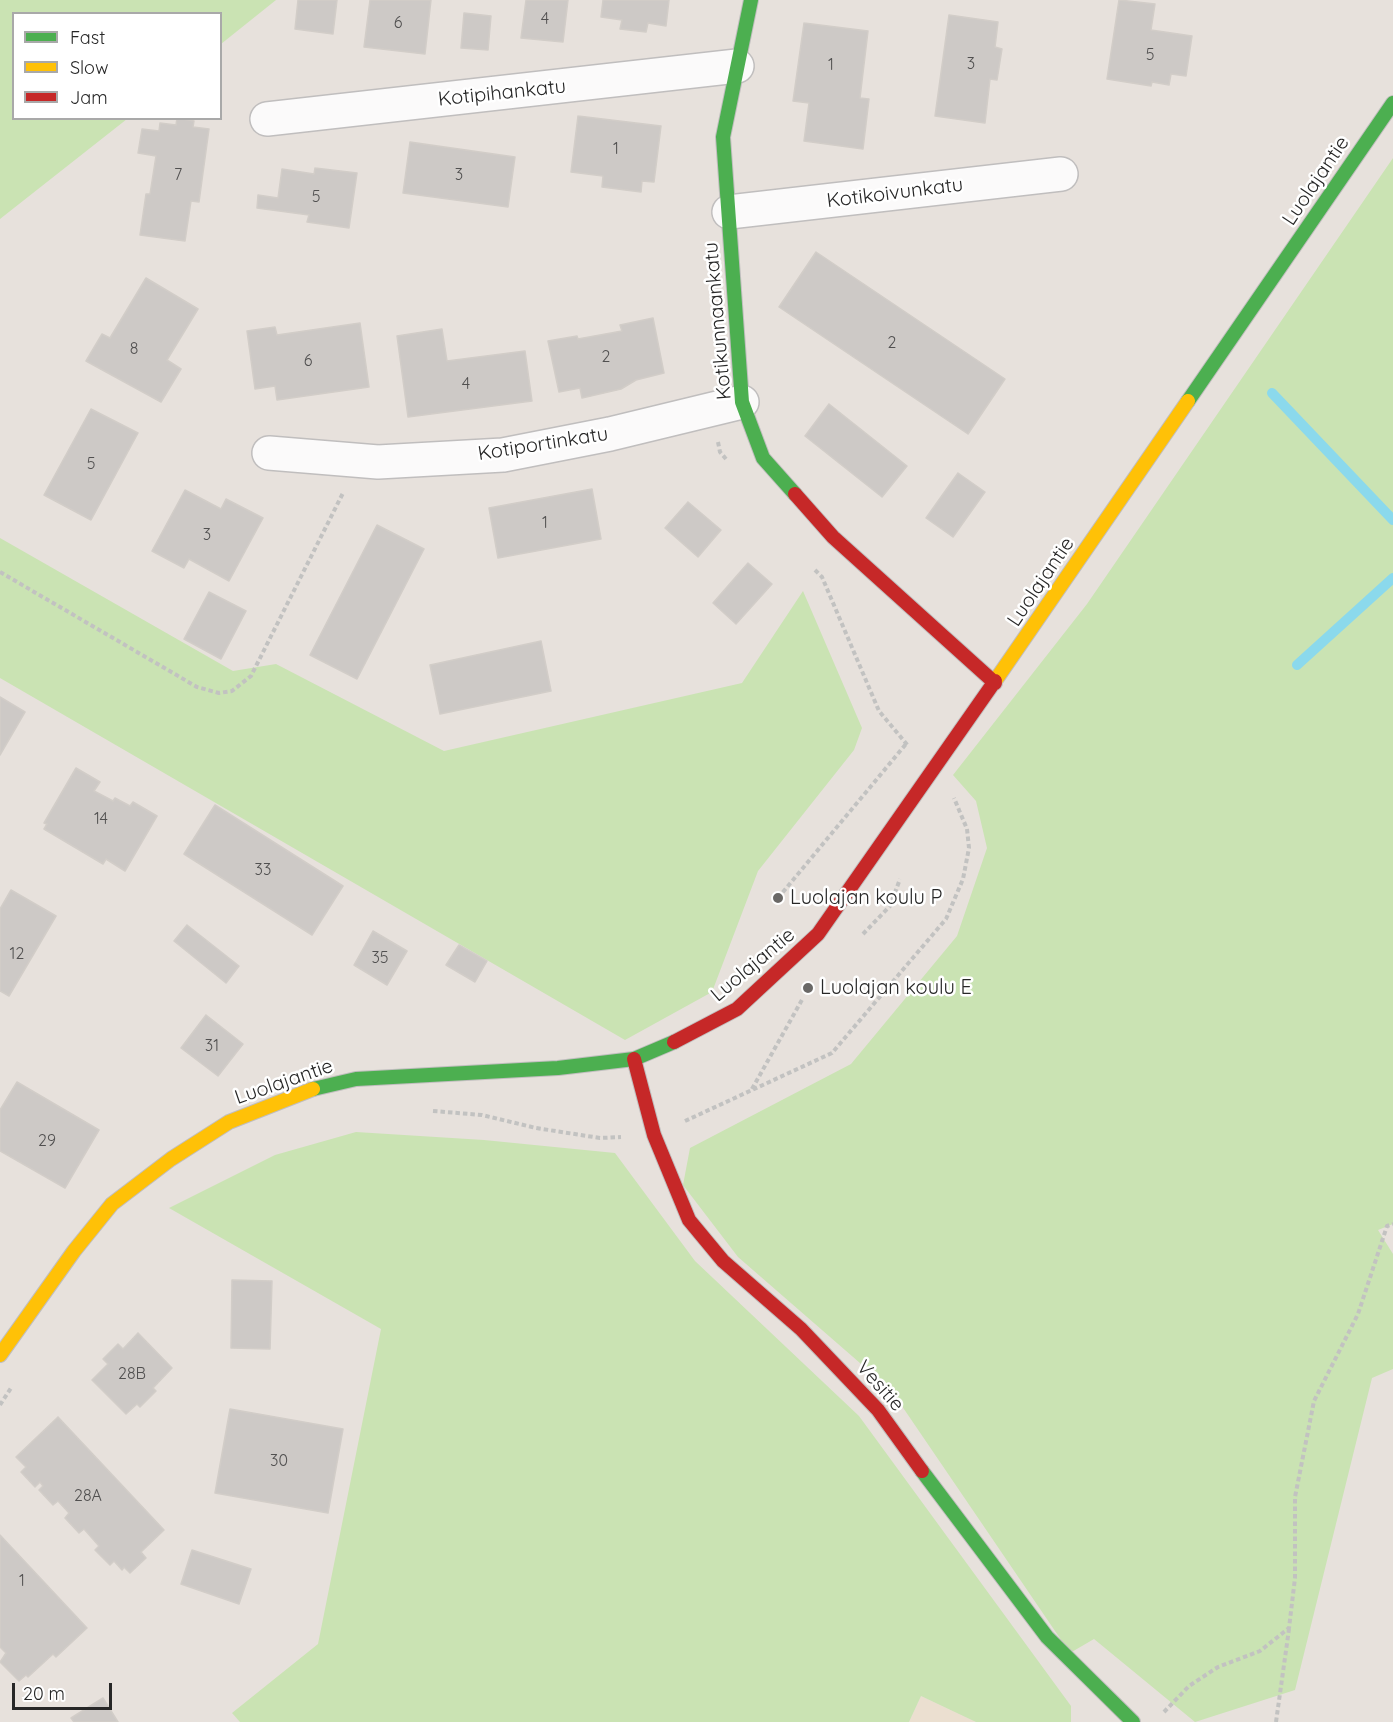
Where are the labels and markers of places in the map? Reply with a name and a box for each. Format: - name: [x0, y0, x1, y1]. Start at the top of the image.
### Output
- place label: Luolajan koulu P: [790, 886, 942, 910]
- marker: Luolajan koulu P: [771, 891, 785, 905]
- place label: Luolajan koulu E: [820, 976, 972, 1000]
- marker: Luolajan koulu E: [801, 981, 815, 995]

